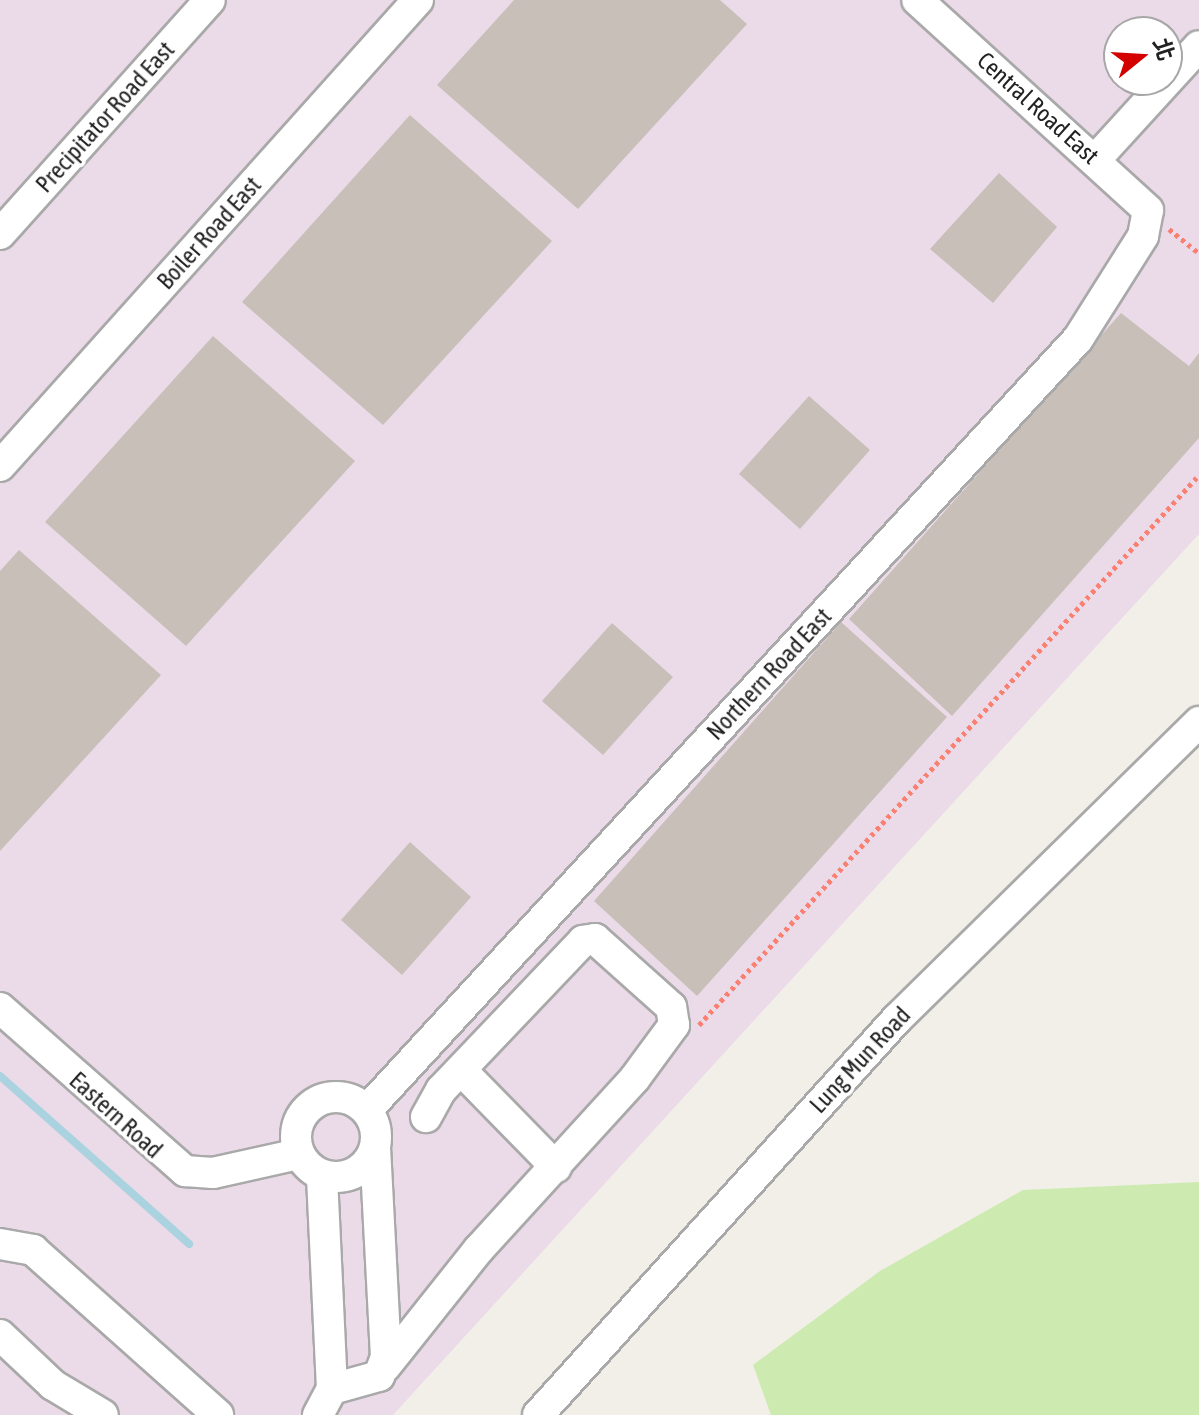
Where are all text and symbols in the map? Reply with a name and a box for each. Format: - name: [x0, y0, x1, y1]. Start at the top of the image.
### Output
- north arrow: [1103, 16, 1183, 96]
- text: 北: [1148, 35, 1180, 64]
- street label: Precipitator Road East: [30, 36, 180, 198]
- street label: Central Road East: [971, 46, 1105, 170]
- street label: Boiler Road East: [151, 171, 267, 295]
- street label: Northern Road East: [701, 602, 837, 746]
- street label: Lung Mun Road: [804, 1001, 916, 1119]
- street label: Eastern Road: [64, 1066, 168, 1164]

